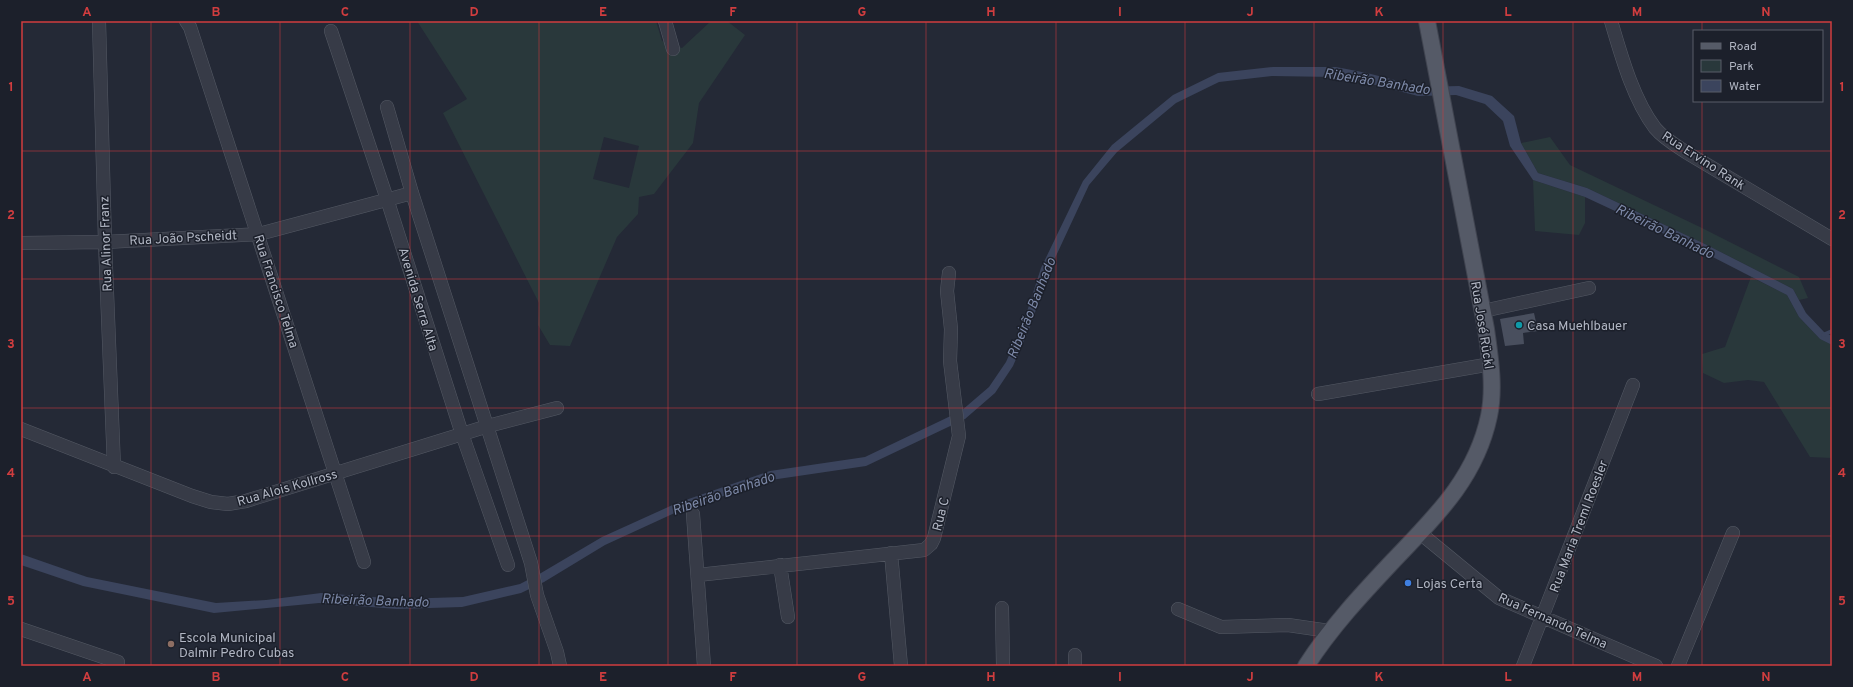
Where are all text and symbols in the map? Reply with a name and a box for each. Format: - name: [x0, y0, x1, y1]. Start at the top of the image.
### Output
- text: A: [82, 5, 92, 21]
- text: B: [212, 5, 221, 21]
- text: C: [341, 5, 349, 21]
- text: D: [469, 5, 479, 21]
- text: E: [599, 5, 607, 21]
- text: F: [729, 5, 737, 21]
- text: G: [858, 5, 867, 21]
- text: H: [986, 5, 996, 21]
- text: I: [1118, 5, 1122, 21]
- text: J: [1246, 5, 1254, 21]
- text: K: [1374, 5, 1384, 21]
- text: L: [1504, 5, 1512, 21]
- text: M: [1632, 5, 1642, 21]
- text: N: [1761, 5, 1771, 21]
- legend: [1693, 30, 1823, 102]
- text: Road: [1729, 39, 1757, 55]
- text: Park: [1729, 59, 1754, 75]
- water label: Ribeirão Banhado: [1322, 66, 1432, 99]
- text: Water: [1729, 79, 1761, 95]
- text: 1: [8, 80, 14, 96]
- text: 1: [1839, 80, 1845, 96]
- street label: Rua Ervino Rank: [1658, 129, 1748, 195]
- street label: Rua Alinor Franz: [97, 196, 117, 292]
- water label: Ribeirão Banhado: [1612, 201, 1717, 264]
- text: 2: [7, 208, 15, 224]
- text: 2: [1838, 208, 1846, 224]
- street label: Rua João Pscheidt: [129, 228, 237, 250]
- street label: Rua Francisco Telma: [249, 233, 301, 350]
- street label: Avenida Serra Alta: [394, 246, 440, 353]
- water label: Ribeirão Banhado: [1004, 255, 1061, 361]
- street label: Rua José Rückl: [1466, 280, 1496, 370]
- place label: Casa Muehlbauer: [1527, 319, 1627, 335]
- marker: Casa Muehlbauer: [1514, 320, 1524, 330]
- text: 3: [7, 337, 15, 353]
- text: 3: [1838, 337, 1846, 353]
- street label: Rua Maria Treml Roesler: [1547, 458, 1613, 595]
- text: 4: [7, 466, 15, 482]
- text: 4: [1838, 466, 1846, 482]
- street label: Rua Alois Kollross: [236, 467, 340, 511]
- water label: Ribeirão Banhado: [670, 469, 778, 520]
- street label: Rua C: [930, 496, 954, 533]
- place label: Lojas Certa: [1416, 577, 1482, 593]
- marker: Lojas Certa: [1403, 578, 1413, 588]
- water label: Ribeirão Banhado: [321, 591, 429, 612]
- street label: Rua Fernando Telma: [1495, 591, 1609, 653]
- text: 5: [7, 594, 15, 610]
- text: 5: [1838, 594, 1846, 610]
- place label: Escola Municipal Dalmir Pedro Cubas: [179, 631, 294, 662]
- marker: Escola Municipal Dalmir Pedro Cubas: [166, 639, 176, 649]
- text: A: [82, 670, 92, 686]
- text: B: [212, 670, 221, 686]
- text: C: [341, 670, 349, 686]
- text: D: [469, 670, 479, 686]
- text: E: [599, 670, 607, 686]
- text: F: [729, 670, 737, 686]
- text: G: [858, 670, 867, 686]
- text: H: [986, 670, 996, 686]
- text: I: [1118, 670, 1122, 686]
- text: J: [1246, 670, 1254, 686]
- text: K: [1374, 670, 1384, 686]
- text: L: [1504, 670, 1512, 686]
- text: M: [1632, 670, 1642, 686]
- text: N: [1761, 670, 1771, 686]

